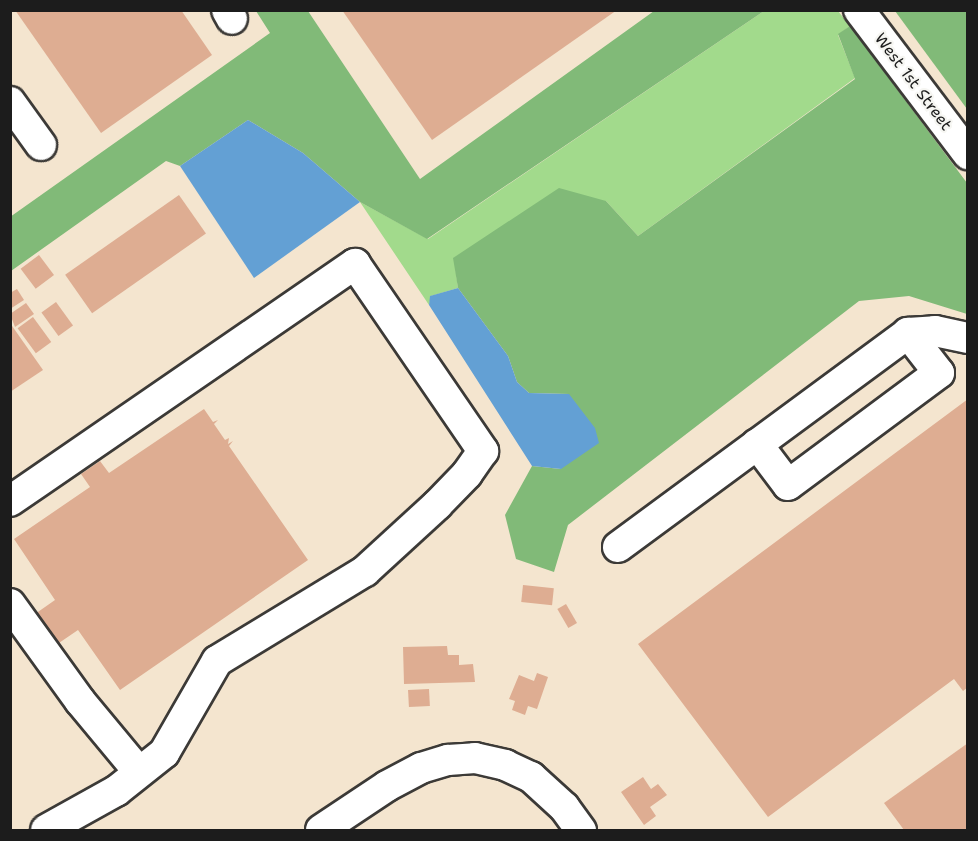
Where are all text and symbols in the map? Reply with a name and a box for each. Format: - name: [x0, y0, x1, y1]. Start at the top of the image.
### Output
- street label: West 1st Street: [870, 30, 956, 134]

